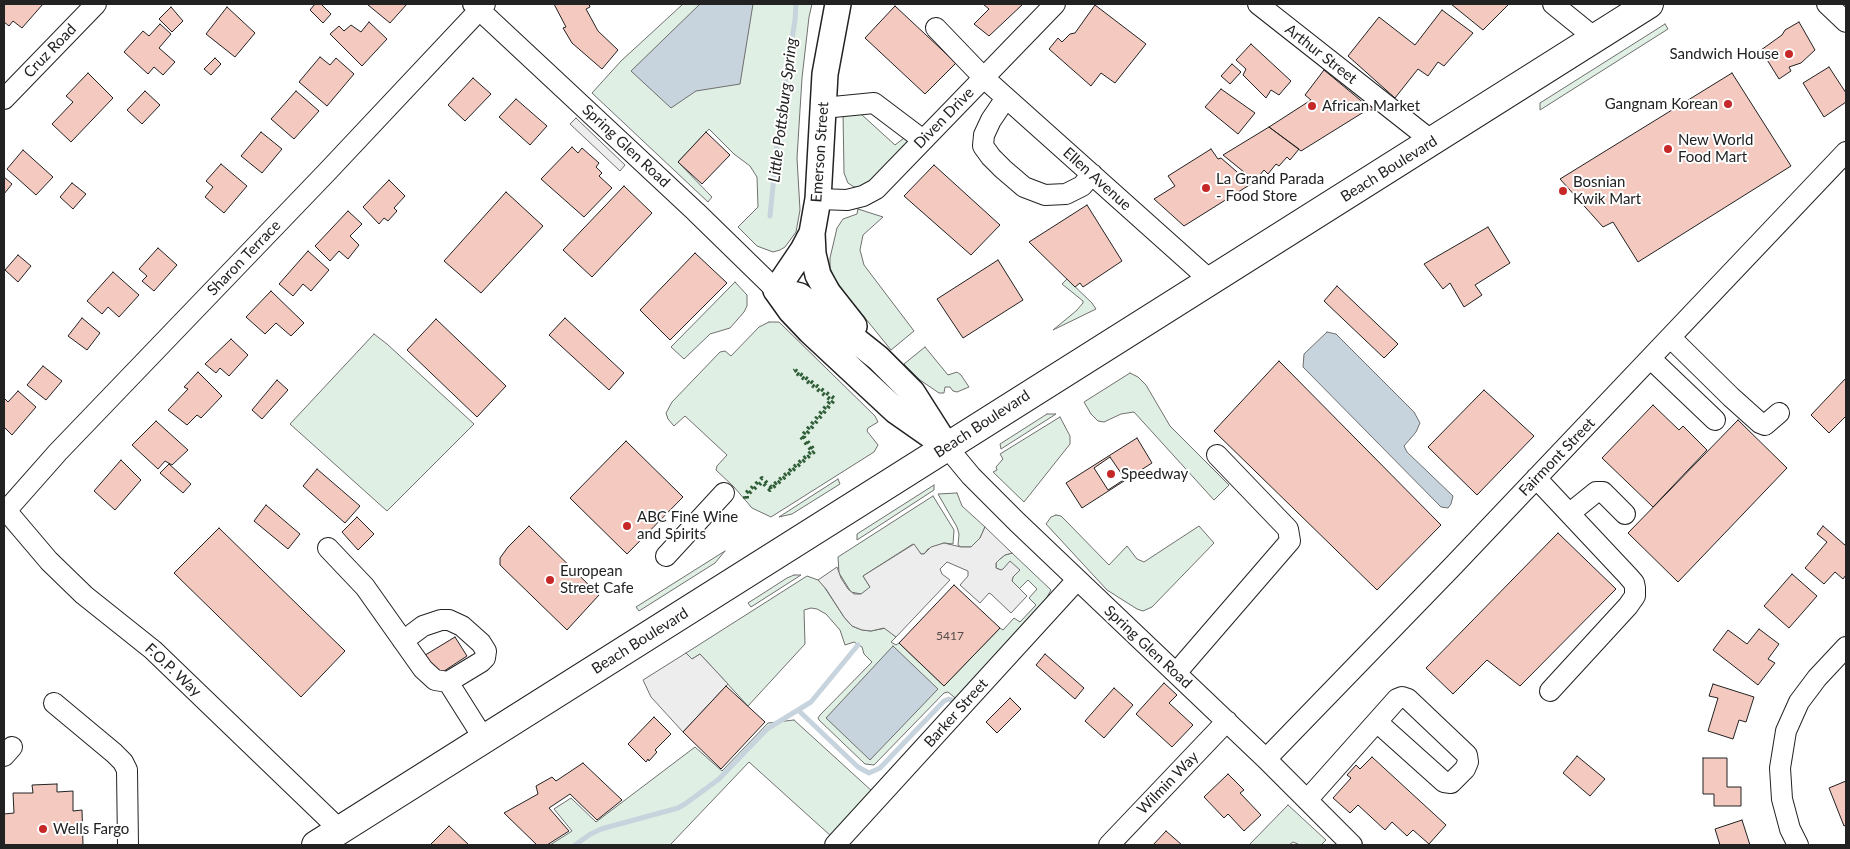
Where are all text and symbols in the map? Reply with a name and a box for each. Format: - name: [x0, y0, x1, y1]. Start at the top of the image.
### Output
- street label: Cruz Road: [20, 20, 80, 82]
- street label: Arthur Street: [1281, 20, 1361, 88]
- water label: Little Pottsburg Spring: [765, 36, 801, 184]
- place label: Sandwich House: [1669, 45, 1779, 63]
- marker: Sandwich House: [1783, 48, 1795, 60]
- street label: Diven Drive: [910, 84, 978, 152]
- place label: Gangnam Korean: [1605, 95, 1718, 113]
- place label: African Market: [1322, 97, 1420, 115]
- marker: Gangnam Korean: [1722, 98, 1734, 110]
- marker: African Market: [1306, 100, 1318, 112]
- street label: Spring Glen Road: [578, 101, 674, 191]
- street label: Emerson Street: [808, 101, 832, 203]
- place label: New World Food Mart: [1678, 131, 1753, 166]
- street label: Beach Boulevard: [1337, 132, 1441, 206]
- marker: New World Food Mart: [1662, 143, 1674, 155]
- street label: Ellen Avenue: [1059, 144, 1135, 214]
- place label: La Grand Parada - Food Store: [1216, 170, 1324, 205]
- place label: Bosnian Kwik Mart: [1573, 173, 1641, 208]
- marker: La Grand Parada - Food Store: [1200, 182, 1212, 194]
- marker: Bosnian Kwik Mart: [1557, 185, 1569, 197]
- street label: Sharon Terrace: [204, 217, 284, 299]
- street label: Beach Boulevard: [931, 386, 1033, 462]
- street label: Fairmont Street: [1515, 414, 1599, 500]
- place label: Speedway: [1121, 465, 1188, 483]
- marker: Speedway: [1105, 468, 1117, 480]
- place label: ABC Fine Wine and Spirits: [637, 508, 738, 543]
- marker: ABC Fine Wine and Spirits: [621, 520, 633, 532]
- place label: European Street Cafe: [560, 562, 634, 597]
- marker: European Street Cafe: [544, 574, 556, 586]
- street label: Spring Glen Road: [1100, 602, 1196, 692]
- street label: Beach Boulevard: [588, 604, 692, 678]
- house number: 5417: [936, 629, 964, 643]
- street label: F.O.P. Way: [141, 640, 205, 700]
- street label: Barker Street: [920, 675, 992, 751]
- street label: Wilmin Way: [1134, 748, 1202, 818]
- place label: Wells Fargo: [53, 820, 129, 838]
- marker: Wells Fargo: [37, 823, 49, 835]

